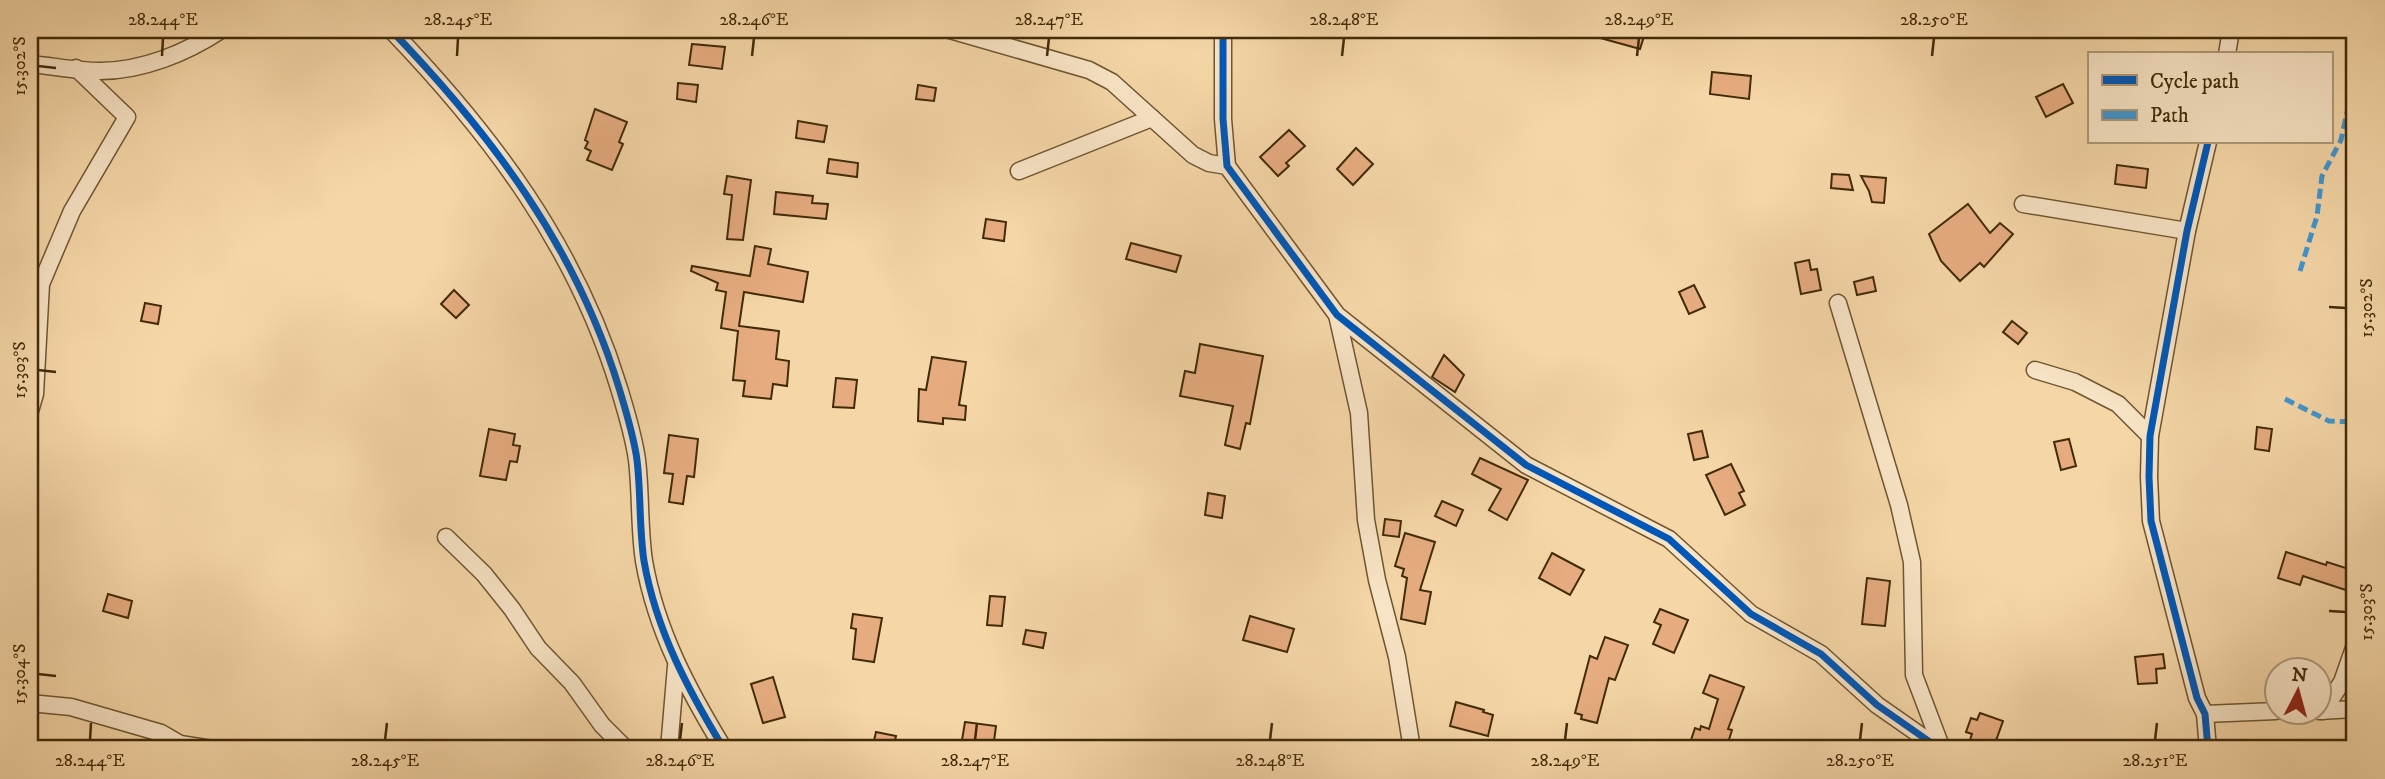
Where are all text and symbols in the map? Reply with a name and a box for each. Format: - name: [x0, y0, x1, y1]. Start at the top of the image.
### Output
- text: 28.244°E: [128, 9, 198, 31]
- text: 28.245°E: [424, 9, 493, 31]
- text: 28.246°E: [719, 9, 789, 31]
- text: 28.247°E: [1015, 9, 1084, 31]
- text: 28.248°E: [1310, 9, 1379, 31]
- text: 28.249°E: [1605, 9, 1674, 31]
- text: 28.250°E: [1900, 9, 1968, 31]
- text: 15.302°S: [9, 36, 31, 96]
- legend: [2088, 52, 2332, 144]
- text: Cycle path: [2150, 69, 2239, 95]
- text: Path: [2150, 103, 2189, 129]
- text: 15.302°S: [2356, 278, 2378, 338]
- text: 15.303°S: [9, 341, 31, 399]
- text: 15.303°S: [2356, 583, 2378, 641]
- text: 15.304°S: [9, 643, 31, 705]
- north arrow: [2262, 656, 2332, 726]
- text: N: [2291, 663, 2309, 688]
- text: 28.244°E: [55, 750, 125, 772]
- text: 28.245°E: [351, 750, 420, 772]
- text: 28.246°E: [645, 750, 715, 772]
- text: 28.247°E: [941, 750, 1010, 772]
- text: 28.248°E: [1236, 750, 1305, 772]
- text: 28.249°E: [1531, 750, 1600, 772]
- text: 28.250°E: [1826, 750, 1894, 772]
- text: 28.251°E: [2123, 750, 2188, 772]

